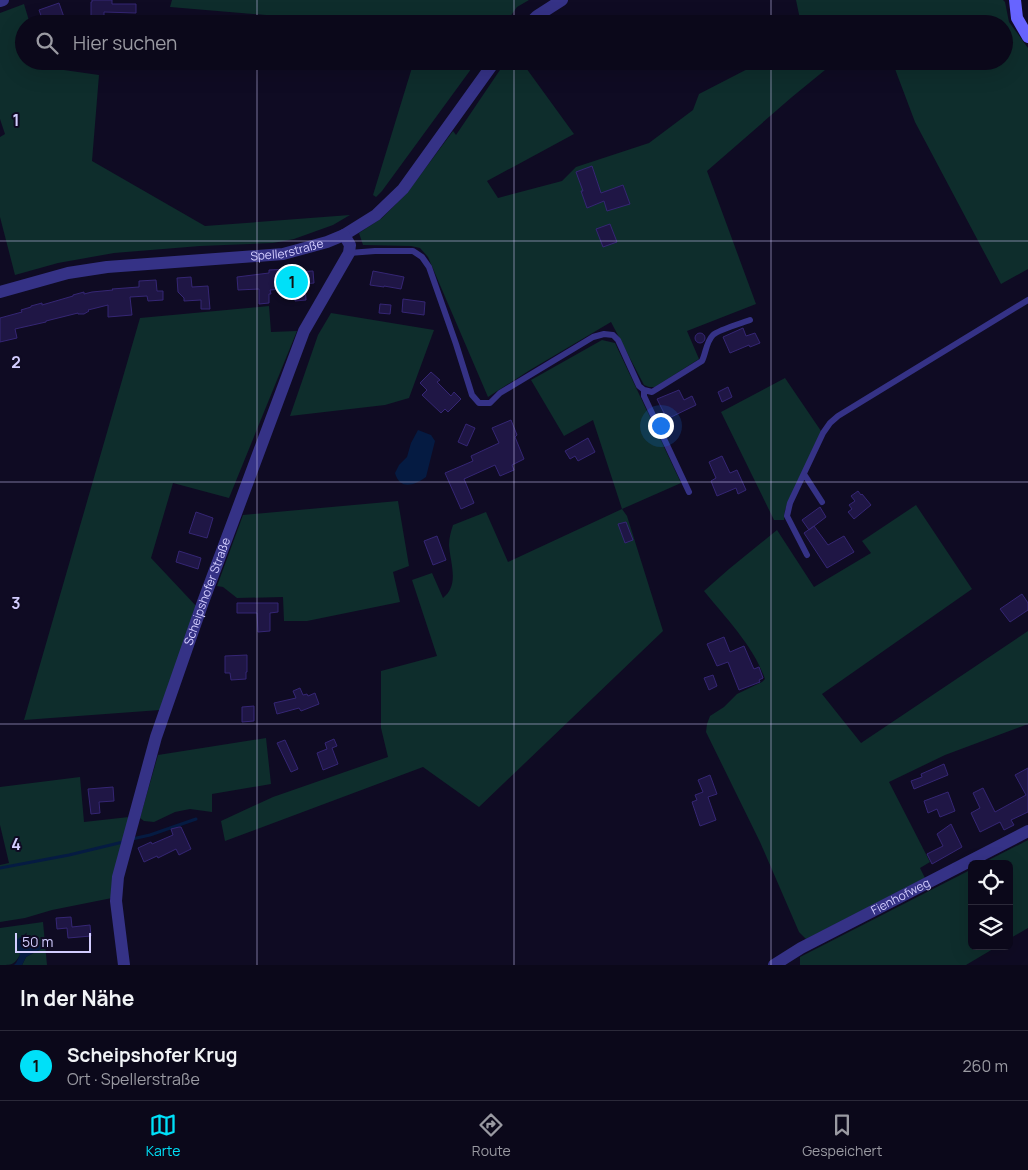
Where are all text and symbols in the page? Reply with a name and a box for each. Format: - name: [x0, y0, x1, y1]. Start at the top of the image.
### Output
- search box: [15, 15, 1013, 70]
- icon: search: [33, 29, 61, 57]
- text: Hier suchen: [73, 30, 177, 56]
- text: 1: [12, 109, 20, 131]
- street label: Spellerstraße: [250, 234, 325, 264]
- pin: 1: [276, 263, 308, 301]
- text: 2: [11, 351, 21, 373]
- your location: [648, 413, 674, 439]
- street label: Scheipshofer Straße: [180, 535, 234, 647]
- text: 3: [11, 592, 21, 614]
- text: 4: [11, 833, 21, 855]
- map controls: [968, 860, 1013, 950]
- button: locate: [968, 860, 1013, 905]
- street label: Fienhofweg: [868, 874, 933, 919]
- button: layers: [968, 905, 1013, 950]
- scale bar: [15, 930, 91, 953]
- text: 50 m: [22, 932, 53, 951]
- text: In der Nähe: [20, 984, 134, 1012]
- text: Scheipshofer Krug: [67, 1042, 238, 1068]
- text: 1: [32, 1055, 40, 1077]
- text: 260 m: [962, 1055, 1008, 1077]
- text: Ort · Spellerstraße: [67, 1068, 200, 1090]
- tab: Karte: [146, 1111, 180, 1160]
- tab: Route: [472, 1111, 511, 1160]
- tab: Gespeichert: [802, 1111, 882, 1160]

